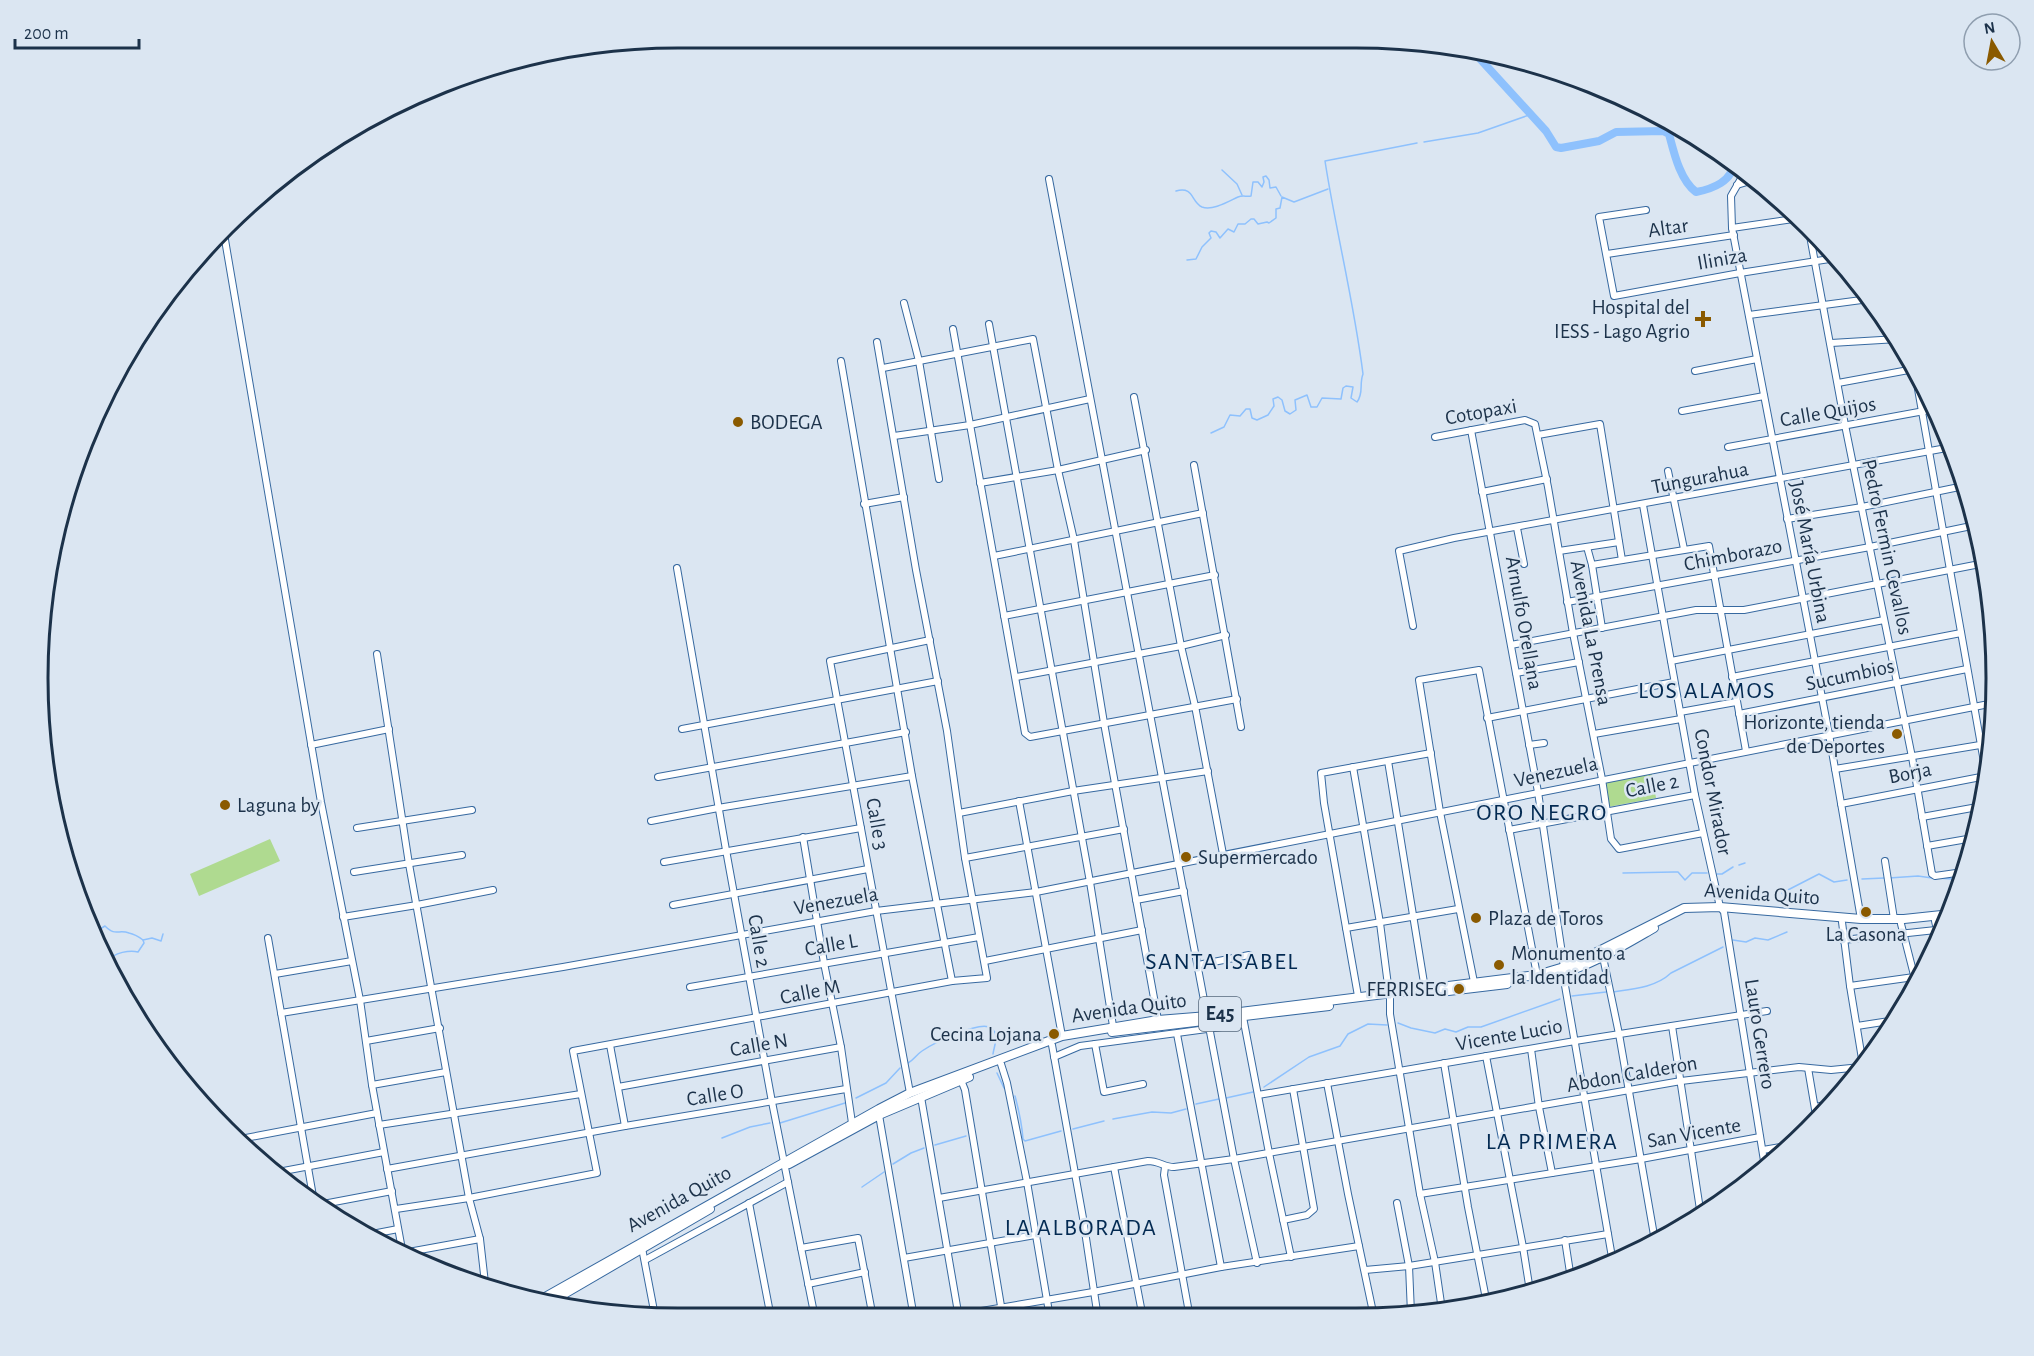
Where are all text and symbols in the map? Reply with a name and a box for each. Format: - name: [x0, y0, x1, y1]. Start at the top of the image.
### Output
- scale bar: [15, 12, 140, 50]
- north arrow: [1962, 12, 2022, 72]
- text: N: [1983, 19, 1996, 37]
- text: 200 m: [24, 25, 69, 43]
- street label: Altar: [1647, 215, 1690, 241]
- street label: Iliniza: [1695, 244, 1749, 274]
- place label: Hospital del IESS - Lago Agrio: [1554, 297, 1690, 342]
- marker: Hospital del IESS - Lago Agrio: [1694, 310, 1712, 328]
- street label: Calle Quijos: [1778, 393, 1878, 431]
- street label: Cotopaxi: [1444, 395, 1518, 429]
- place label: BODEGA: [750, 412, 823, 433]
- marker: BODEGA: [731, 415, 745, 429]
- street label: Pedro Fermin Cevallos: [1858, 457, 1916, 637]
- street label: Tungurahua: [1650, 458, 1751, 498]
- street label: José María Urbina: [1786, 479, 1834, 625]
- street label: Chimborazo: [1682, 535, 1784, 575]
- street label: Arnulfo Orellana: [1502, 555, 1546, 692]
- street label: Avenida La Prensa: [1567, 559, 1615, 708]
- street label: Sucumbios: [1804, 655, 1896, 695]
- district label: LOS ALAMOS: [1638, 679, 1776, 703]
- place label: Horizonte, tienda de Deportes: [1743, 712, 1885, 757]
- street label: Condor Mirador: [1690, 727, 1736, 857]
- marker: Horizonte, tienda de Deportes: [1890, 727, 1904, 741]
- street label: Venezuela: [1512, 753, 1600, 791]
- street label: Borja: [1887, 759, 1934, 787]
- street label: Calle 2: [1624, 771, 1680, 801]
- place label: Laguna by: [237, 795, 320, 816]
- street label: Calle 3: [862, 796, 892, 852]
- marker: Laguna by: [218, 798, 232, 812]
- district label: ORO NEGRO: [1476, 801, 1608, 825]
- place label: Supermercado: [1198, 847, 1318, 868]
- marker: Supermercado: [1179, 850, 1193, 864]
- street label: Avenida Quito: [1703, 879, 1821, 909]
- street label: Venezuela: [792, 883, 880, 919]
- marker: La Casona: [1859, 905, 1873, 919]
- place label: Plaza de Toros: [1488, 908, 1604, 929]
- marker: Plaza de Toros: [1469, 911, 1483, 925]
- street label: Calle 2: [744, 913, 774, 969]
- place label: La Casona: [1826, 924, 1907, 945]
- street label: Calle L: [803, 930, 859, 960]
- place label: Monumento a la Identidad: [1511, 943, 1626, 988]
- district label: SANTA ISABEL: [1145, 950, 1299, 974]
- marker: Monumento a la Identidad: [1492, 958, 1506, 972]
- street label: Calle M: [778, 976, 842, 1008]
- street label: Lauro Gerrero: [1741, 977, 1779, 1091]
- place label: FERRISEG: [1367, 979, 1447, 1000]
- marker: FERRISEG: [1452, 982, 1466, 996]
- street label: Avenida Quito: [1070, 990, 1188, 1026]
- road number: E45: [1199, 997, 1241, 1031]
- street label: Vicente Lucio: [1454, 1015, 1564, 1055]
- place label: Cecina Lojana: [930, 1024, 1042, 1045]
- marker: Cecina Lojana: [1047, 1027, 1061, 1041]
- street label: Calle N: [728, 1030, 790, 1060]
- street label: Abdon Calderon: [1565, 1052, 1699, 1096]
- street label: Calle O: [685, 1080, 745, 1110]
- street label: San Vicente: [1645, 1114, 1743, 1152]
- district label: LA PRIMERA: [1486, 1130, 1618, 1154]
- street label: Avenida Quito: [623, 1162, 735, 1236]
- district label: LA ALBORADA: [1005, 1216, 1157, 1240]

